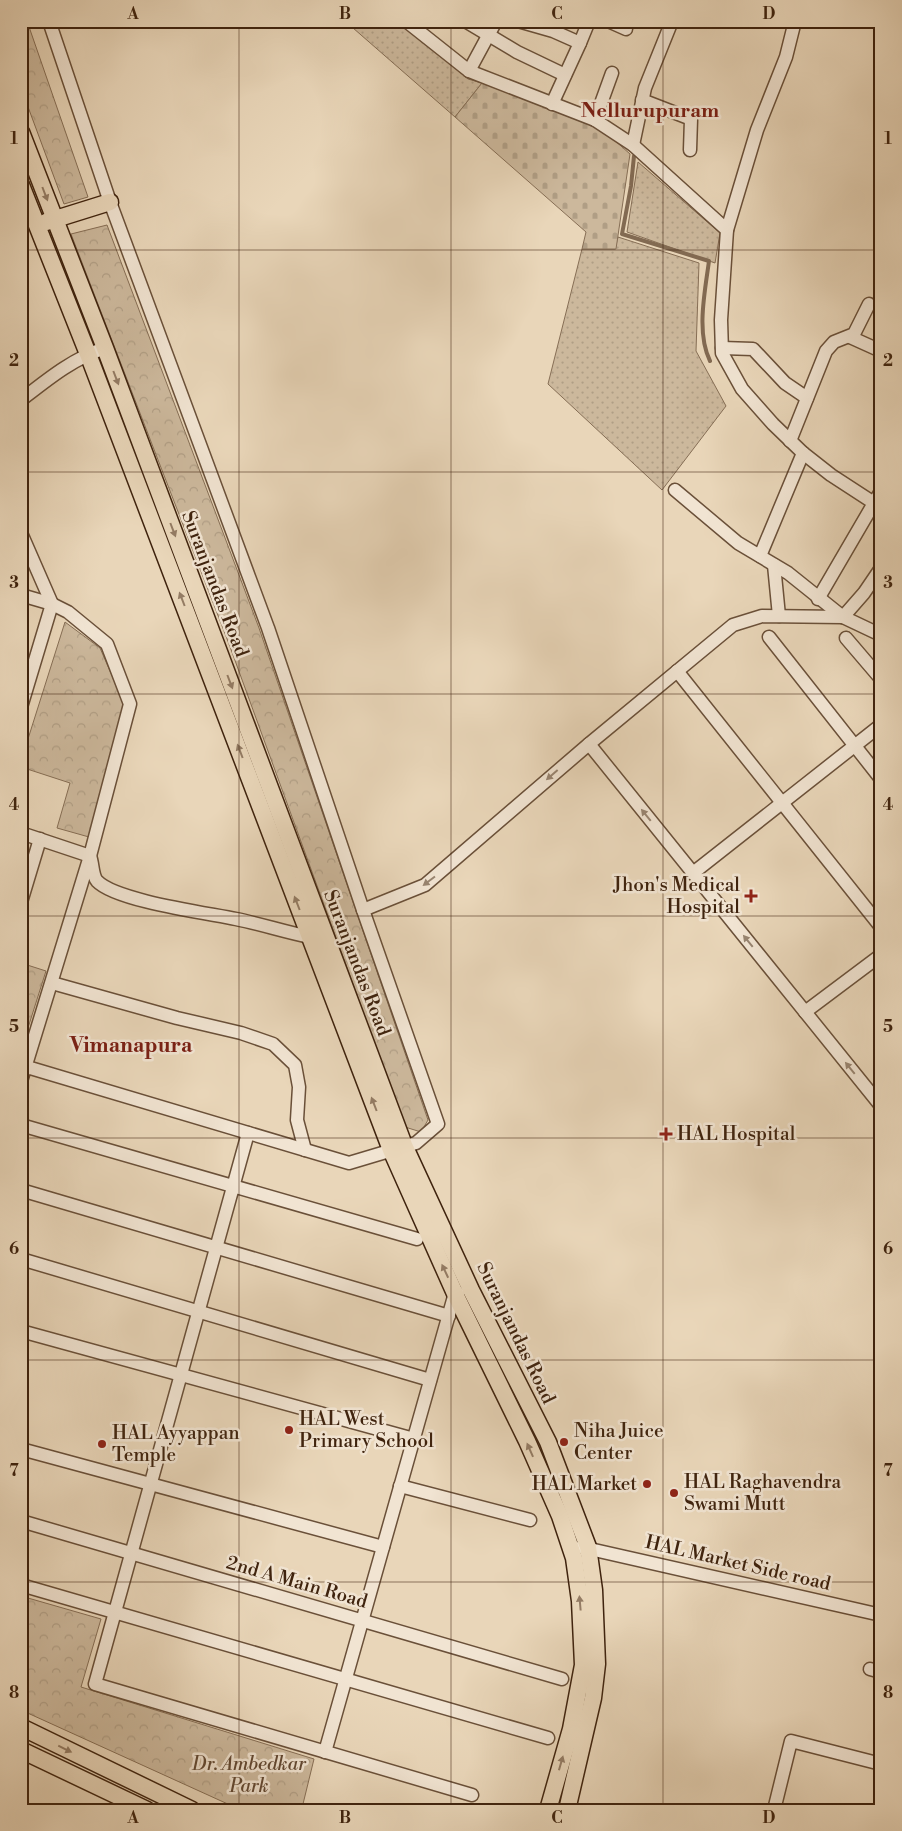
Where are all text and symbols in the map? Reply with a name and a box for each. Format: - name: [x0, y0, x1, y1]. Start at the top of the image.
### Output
- text: A: [126, 4, 139, 24]
- text: B: [339, 4, 351, 24]
- text: C: [551, 4, 563, 24]
- text: D: [763, 4, 776, 24]
- district label: Nellurupuram: [581, 99, 719, 124]
- text: 1: [10, 129, 18, 149]
- text: 1: [884, 129, 892, 149]
- one-way arrow: [41, 187, 49, 202]
- text: 2: [9, 351, 19, 371]
- text: 2: [883, 351, 893, 371]
- one-way arrow: [112, 371, 120, 386]
- street label: Suranjandas Road: [176, 507, 254, 661]
- one-way arrow: [169, 523, 177, 538]
- text: 3: [9, 573, 19, 593]
- text: 3: [883, 573, 893, 593]
- one-way arrow: [177, 592, 185, 607]
- one-way arrow: [227, 675, 235, 689]
- one-way arrow: [235, 744, 243, 758]
- one-way arrow: [546, 770, 559, 781]
- text: 4: [9, 795, 20, 815]
- text: 4: [883, 795, 894, 815]
- one-way arrow: [641, 808, 652, 821]
- place label: Jhon's Medical Hospital: [612, 873, 740, 919]
- one-way arrow: [422, 876, 436, 886]
- street label: Suranjandas Road: [318, 886, 396, 1040]
- marker: Jhon's Medical Hospital: [744, 889, 758, 903]
- one-way arrow: [293, 896, 301, 910]
- one-way arrow: [743, 935, 754, 948]
- text: 5: [9, 1017, 19, 1037]
- text: 5: [883, 1017, 893, 1037]
- district label: Vimanapura: [69, 1033, 193, 1059]
- one-way arrow: [845, 1061, 856, 1074]
- one-way arrow: [370, 1096, 378, 1111]
- place label: HAL Hospital: [677, 1122, 796, 1146]
- marker: HAL Hospital: [659, 1127, 673, 1141]
- text: 6: [9, 1239, 19, 1259]
- text: 6: [883, 1239, 893, 1259]
- street label: Suranjandas Road: [471, 1258, 561, 1408]
- one-way arrow: [441, 1264, 449, 1279]
- place label: HAL West Primary School: [299, 1407, 434, 1453]
- place label: Niha Juice Center: [574, 1419, 664, 1465]
- place label: HAL Ayyappan Temple: [112, 1421, 240, 1467]
- marker: HAL West Primary School: [283, 1424, 295, 1436]
- marker: Niha Juice Center: [558, 1436, 570, 1448]
- marker: HAL Ayyappan Temple: [96, 1438, 108, 1450]
- one-way arrow: [526, 1443, 534, 1457]
- text: 7: [9, 1461, 19, 1481]
- text: 7: [883, 1461, 893, 1481]
- place label: HAL Raghavendra Swami Mutt: [684, 1470, 842, 1516]
- place label: HAL Market: [532, 1472, 637, 1496]
- marker: HAL Market: [641, 1478, 653, 1490]
- marker: HAL Raghavendra Swami Mutt: [668, 1487, 680, 1499]
- street label: HAL Market Side road: [643, 1530, 833, 1596]
- street label: 2nd A Main Road: [224, 1550, 371, 1614]
- one-way arrow: [576, 1595, 584, 1611]
- text: 8: [9, 1683, 19, 1703]
- text: 8: [883, 1683, 893, 1703]
- one-way arrow: [58, 1745, 72, 1753]
- park label: Dr. Ambedkar Park: [191, 1752, 307, 1798]
- one-way arrow: [557, 1755, 565, 1770]
- text: A: [126, 1808, 139, 1828]
- text: B: [339, 1808, 351, 1828]
- text: C: [551, 1808, 563, 1828]
- text: D: [763, 1808, 776, 1828]

